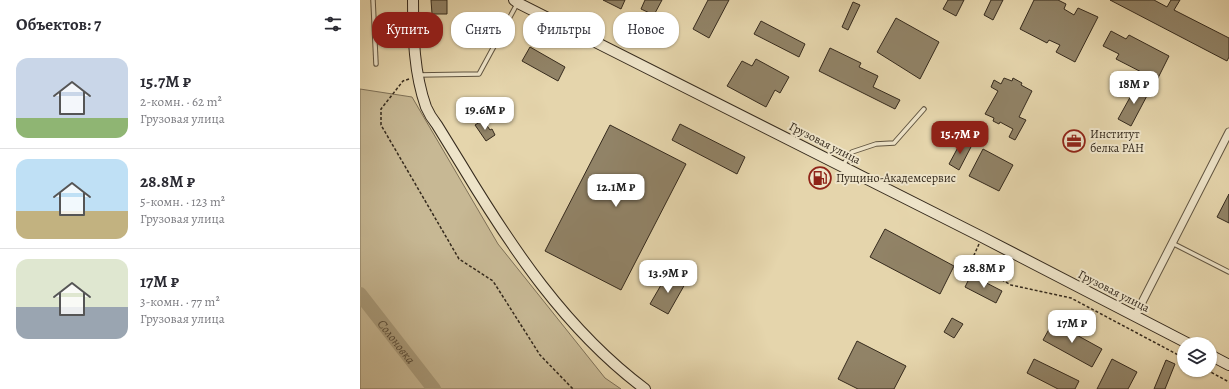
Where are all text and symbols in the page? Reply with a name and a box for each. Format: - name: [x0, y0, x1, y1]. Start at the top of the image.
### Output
- chip: Купить: [372, 12, 443, 48]
- chip: Снять: [451, 12, 515, 48]
- chip: Фильтры: [523, 12, 605, 48]
- chip: Новое: [613, 12, 679, 48]
- text: Объектов: 7: [16, 13, 101, 36]
- icon: filters: [322, 13, 344, 35]
- text: 15.7M ₽: [140, 70, 191, 93]
- pin: 18M ₽: [1106, 71, 1162, 105]
- icon: home: [48, 74, 96, 122]
- text: 18M ₽: [1119, 75, 1149, 92]
- text: 2-комн. · 62 m²: [140, 93, 222, 110]
- pin: 19.6M ₽: [448, 97, 522, 131]
- text: 19.6M ₽: [465, 101, 505, 118]
- text: Грузовая улица: [140, 110, 225, 127]
- street label: Грузовая улица: [787, 118, 864, 168]
- pin: 15.7M ₽: [923, 121, 997, 155]
- text: 15.7M ₽: [940, 125, 980, 142]
- place label: Институт белка РАН: [1090, 126, 1144, 156]
- office icon: Институт белка РАН: [1061, 128, 1087, 154]
- fuel station icon: Пущино-Академсервис: [807, 165, 833, 191]
- text: 28.8M ₽: [140, 170, 195, 193]
- place label: Пущино-Академсервис: [836, 170, 956, 186]
- pin: 12.1M ₽: [579, 174, 653, 208]
- icon: home: [48, 175, 96, 223]
- text: 12.1M ₽: [597, 178, 635, 195]
- text: 5-комн. · 123 m²: [140, 193, 225, 210]
- text: Грузовая улица: [140, 210, 225, 227]
- pin: 28.8M ₽: [947, 255, 1021, 289]
- text: 28.8M ₽: [963, 259, 1005, 276]
- pin: 13.9M ₽: [631, 260, 705, 294]
- text: 13.9M ₽: [648, 264, 688, 281]
- street label: Грузовая улица: [1076, 266, 1153, 316]
- text: 17M ₽: [140, 270, 179, 293]
- icon: home: [48, 275, 96, 323]
- text: 3-комн. · 77 m²: [140, 293, 220, 310]
- text: Грузовая улица: [140, 310, 225, 327]
- pin: 17M ₽: [1044, 310, 1100, 344]
- text: 17M ₽: [1057, 314, 1087, 331]
- water label: Солоновка: [374, 316, 419, 367]
- map controls: [1177, 337, 1217, 377]
- button: layers: [1177, 337, 1217, 377]

